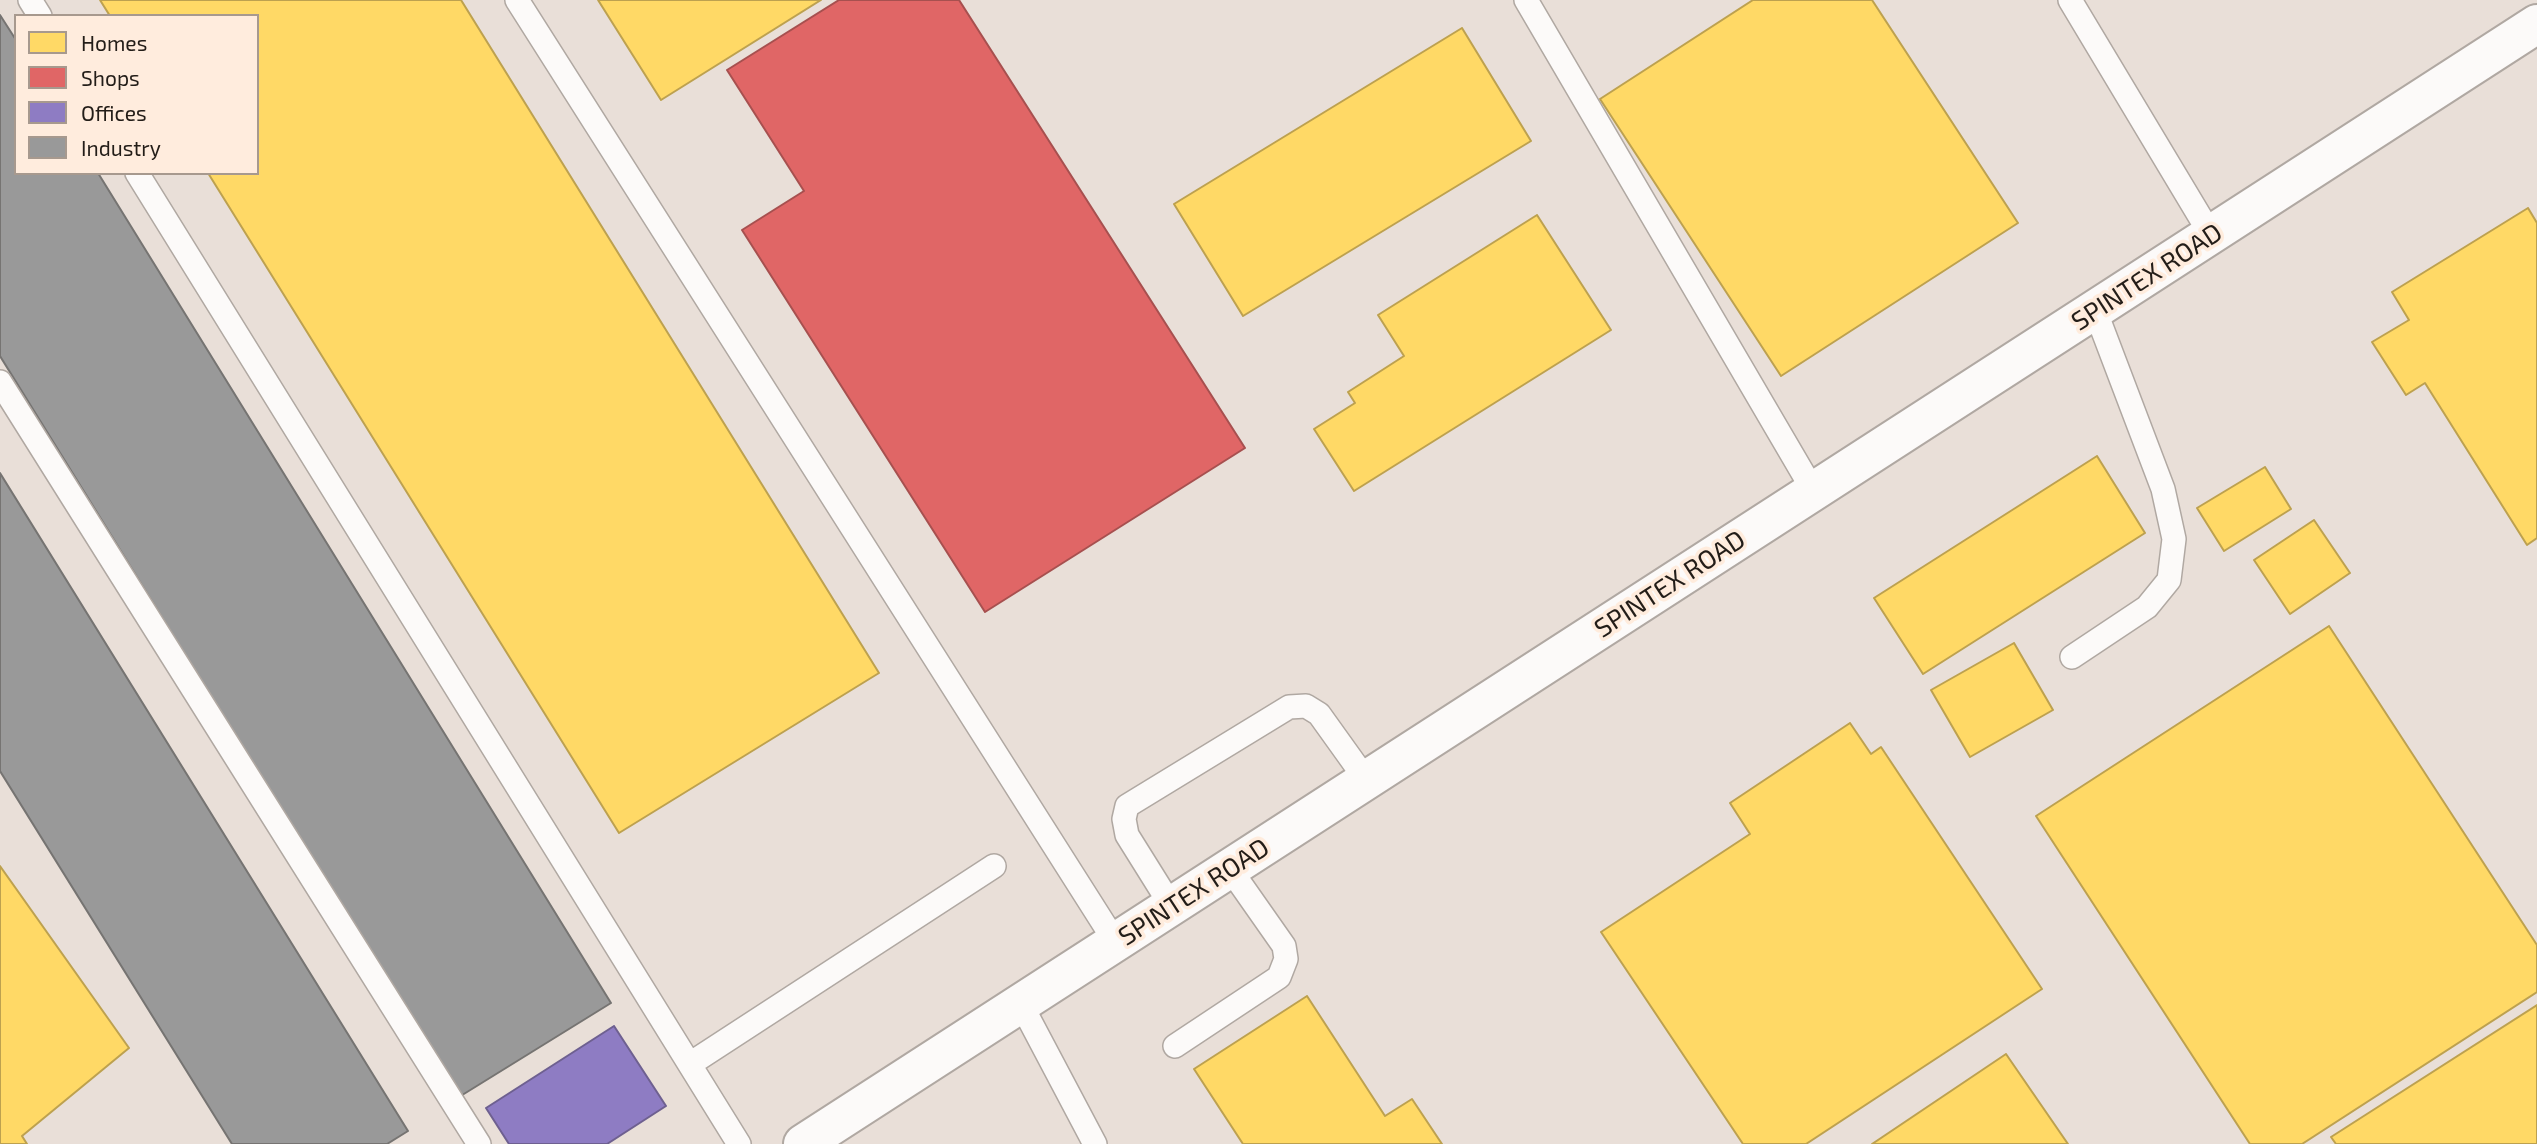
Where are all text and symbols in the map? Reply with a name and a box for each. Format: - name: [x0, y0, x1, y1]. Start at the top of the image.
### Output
- legend: [14, 14, 259, 175]
- text: Homes: [81, 30, 147, 55]
- text: Shops: [81, 65, 140, 90]
- text: Offices: [81, 100, 147, 125]
- text: Industry: [81, 135, 161, 160]
- street label: SPINTEX ROAD: [2066, 217, 2228, 337]
- street label: SPINTEX ROAD: [1589, 524, 1751, 644]
- street label: SPINTEX ROAD: [1113, 832, 1275, 952]

